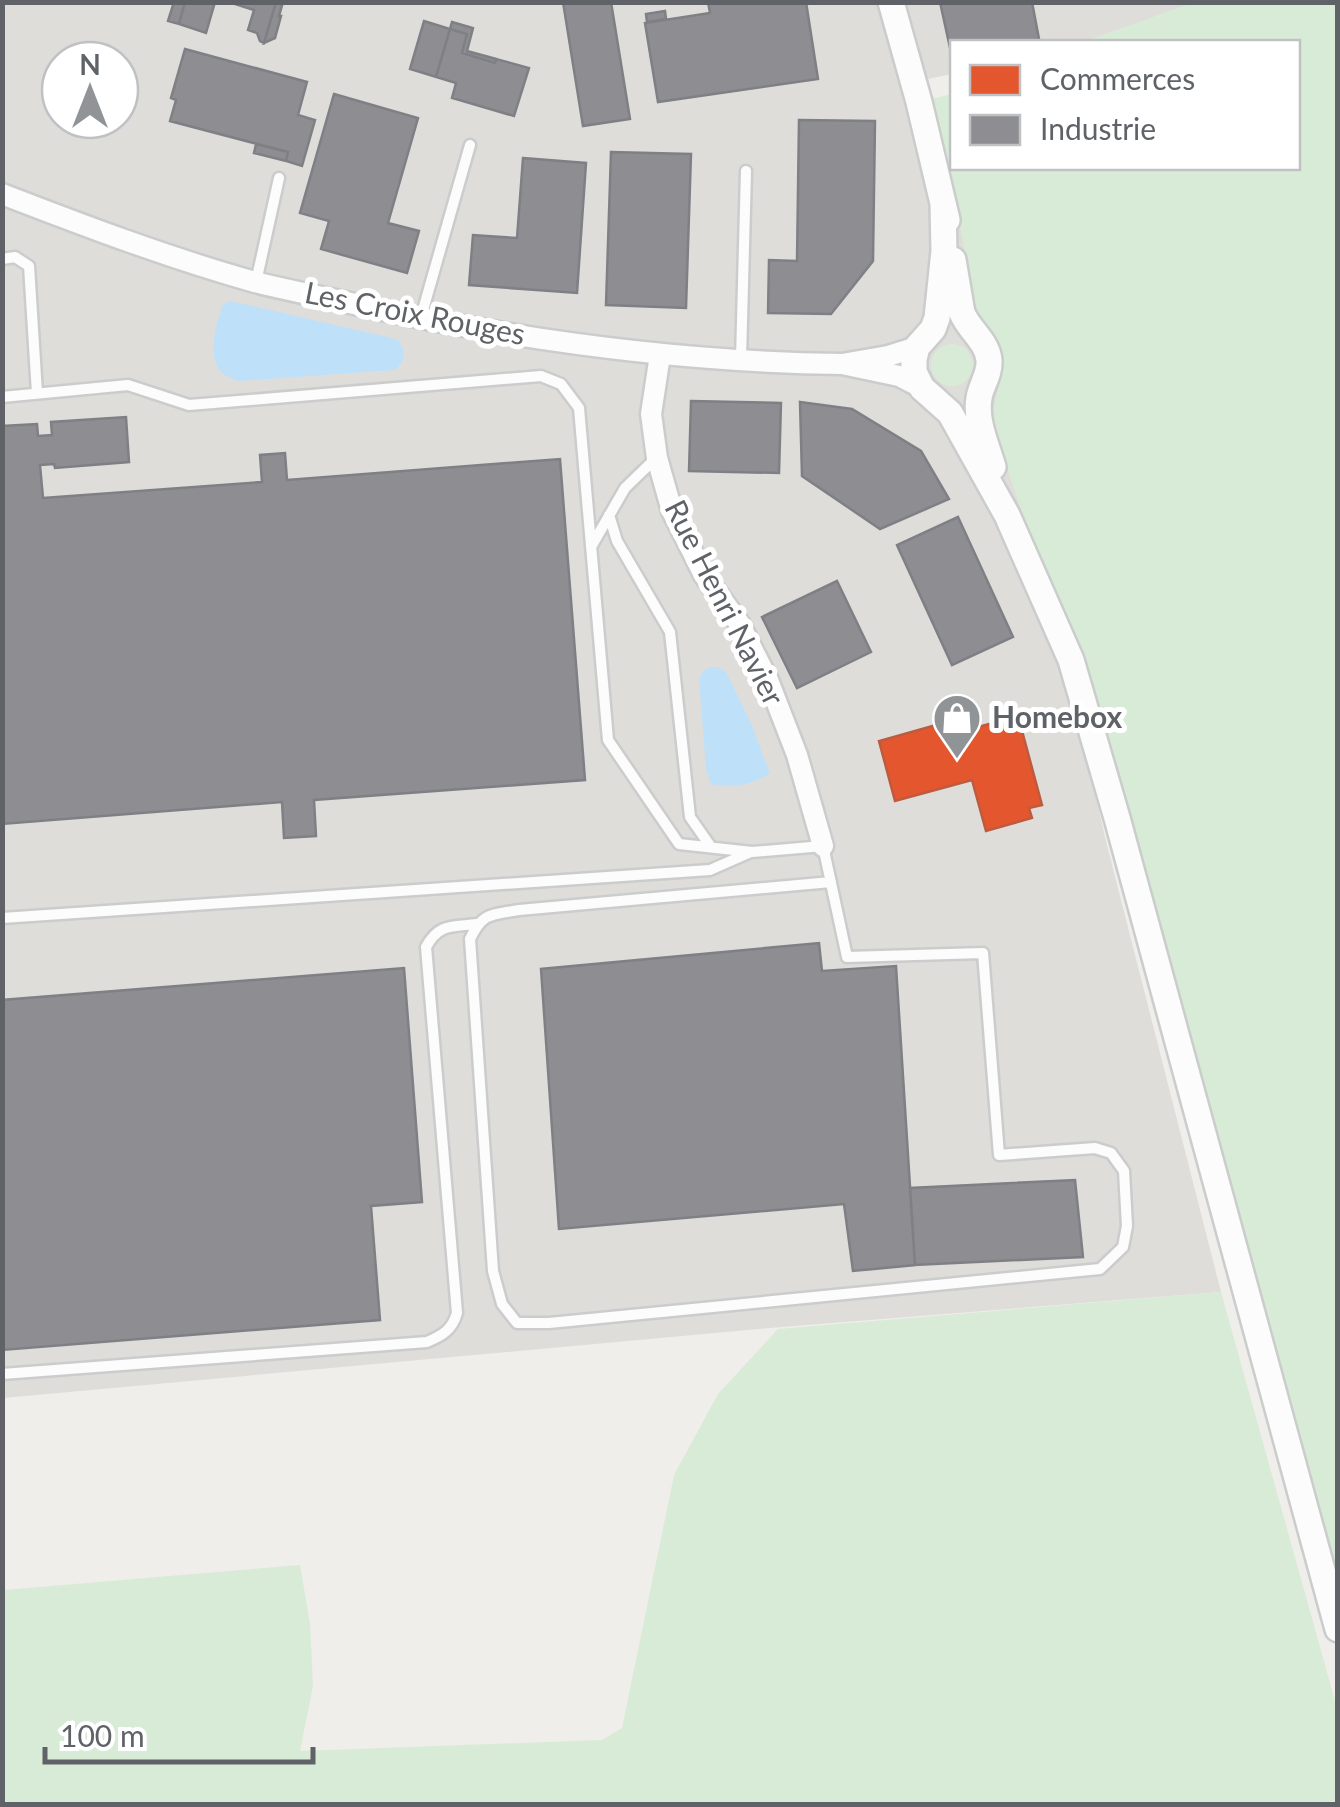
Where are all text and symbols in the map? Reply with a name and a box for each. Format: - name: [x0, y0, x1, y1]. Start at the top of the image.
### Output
- north arrow: [40, 40, 140, 140]
- legend: [950, 40, 1300, 170]
- text: N: [79, 47, 101, 81]
- text: Commerces: [1040, 60, 1195, 96]
- text: Industrie: [1040, 110, 1156, 146]
- street label: Les Croix Rouges: [302, 273, 529, 351]
- street label: Rue Henri Navier: [658, 493, 793, 711]
- shop icon: Homebox: [931, 692, 983, 760]
- place label: Homebox: [992, 698, 1123, 734]
- scale bar: [45, 1702, 312, 1764]
- text: 100 m: [60, 1717, 145, 1753]

